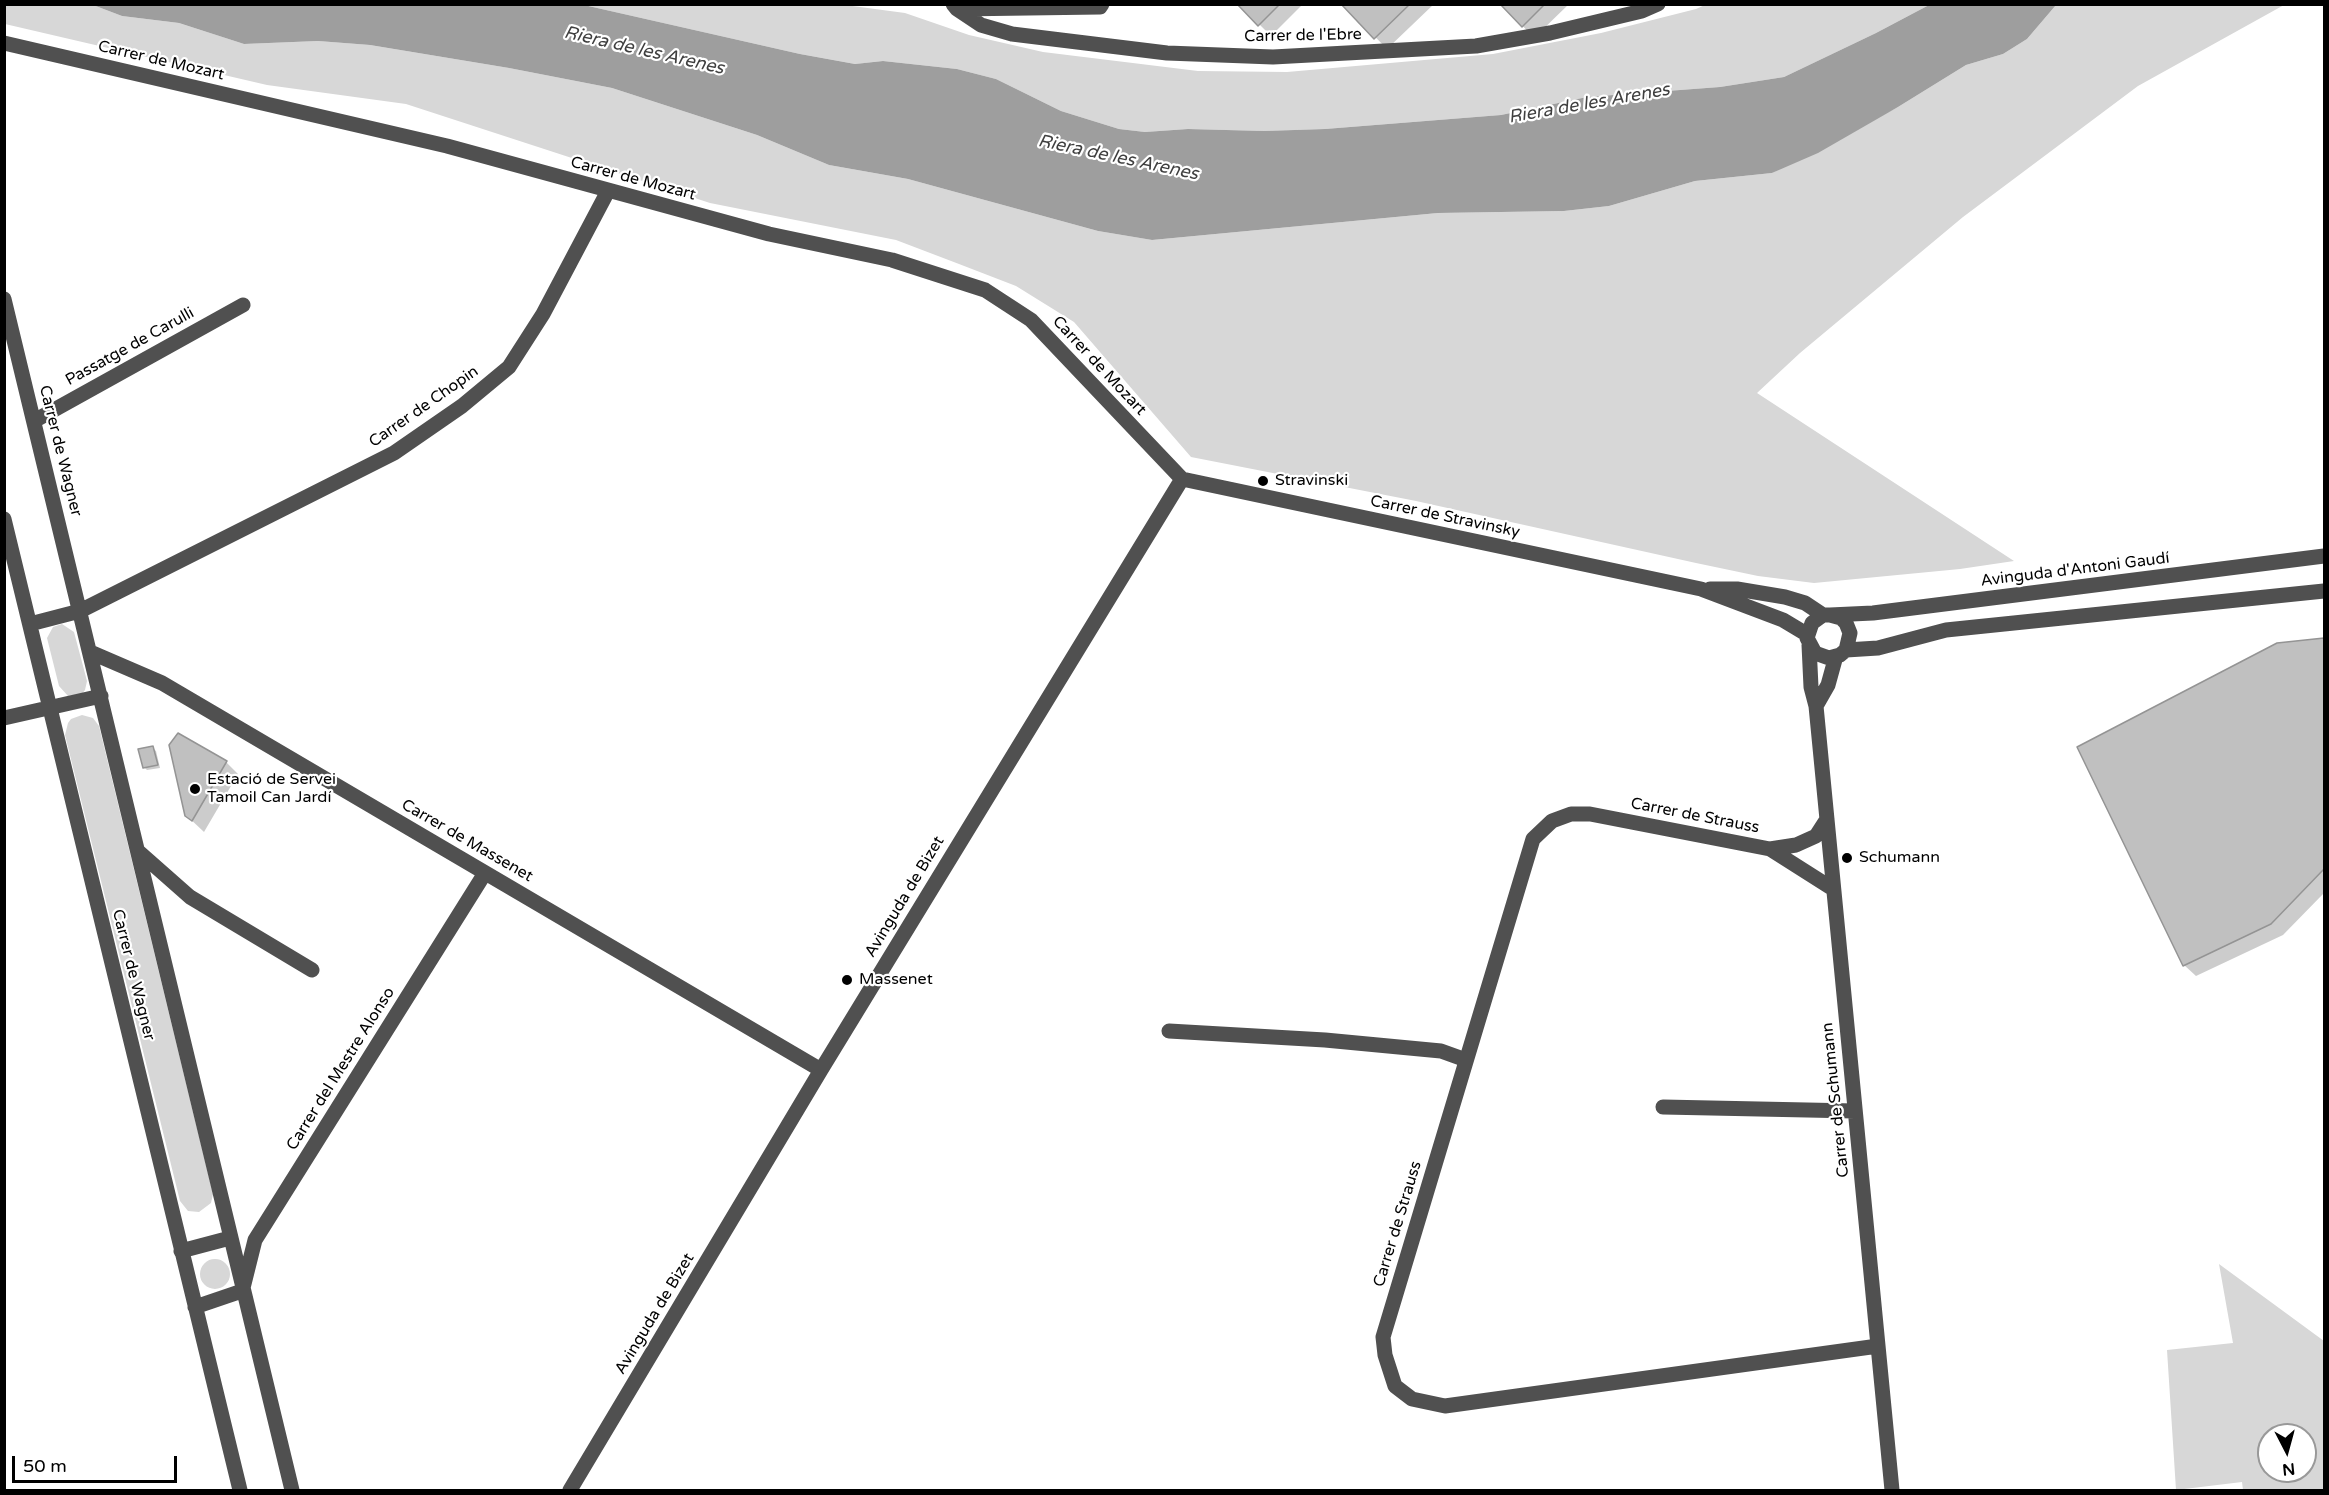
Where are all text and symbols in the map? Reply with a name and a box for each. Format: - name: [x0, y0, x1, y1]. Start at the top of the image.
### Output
- water label: Riera de les Arenes: [562, 22, 726, 80]
- street label: Carrer de l'Ebre: [1244, 25, 1362, 47]
- street label: Carrer de Mozart: [96, 37, 226, 85]
- water label: Riera de les Arenes: [1507, 79, 1671, 129]
- water label: Riera de les Arenes: [1036, 130, 1200, 186]
- street label: Carrer de Mozart: [568, 153, 698, 205]
- street label: Passatge de Carulli: [62, 304, 198, 390]
- street label: Carrer de Mozart: [1048, 312, 1150, 420]
- street label: Carrer de Chopin: [366, 362, 482, 452]
- street label: Carrer de Wagner: [34, 384, 86, 518]
- place label: Stravinski: [1275, 471, 1348, 491]
- marker: Stravinski: [1256, 474, 1270, 488]
- street label: Carrer de Stravinsky: [1368, 492, 1522, 542]
- street label: Avinguda d'Antoni Gaudí: [1979, 549, 2171, 591]
- place label: Estació de Servei Tamoil Can Jardí: [207, 770, 336, 808]
- marker: Estació de Servei Tamoil Can Jardí: [188, 782, 202, 796]
- street label: Carrer de Strauss: [1629, 794, 1761, 838]
- street label: Carrer de Massenet: [398, 796, 536, 886]
- street label: Avinguda de Bizet: [861, 833, 949, 961]
- place label: Schumann: [1859, 848, 1940, 868]
- marker: Schumann: [1840, 851, 1854, 865]
- street label: Carrer de Wagner: [107, 908, 159, 1042]
- place label: Massenet: [859, 970, 933, 990]
- marker: Massenet: [840, 973, 854, 987]
- street label: Carrer del Mestre Alonso: [283, 984, 399, 1154]
- street label: Carrer de Schumann: [1818, 1022, 1854, 1178]
- street label: Carrer de Strauss: [1370, 1159, 1426, 1289]
- street label: Avinguda de Bizet: [611, 1250, 699, 1378]
- north arrow: [2257, 1423, 2317, 1483]
- scale bar: [15, 1444, 180, 1482]
- text: 50 m: [23, 1455, 67, 1477]
- text: N: [2281, 1458, 2296, 1480]

